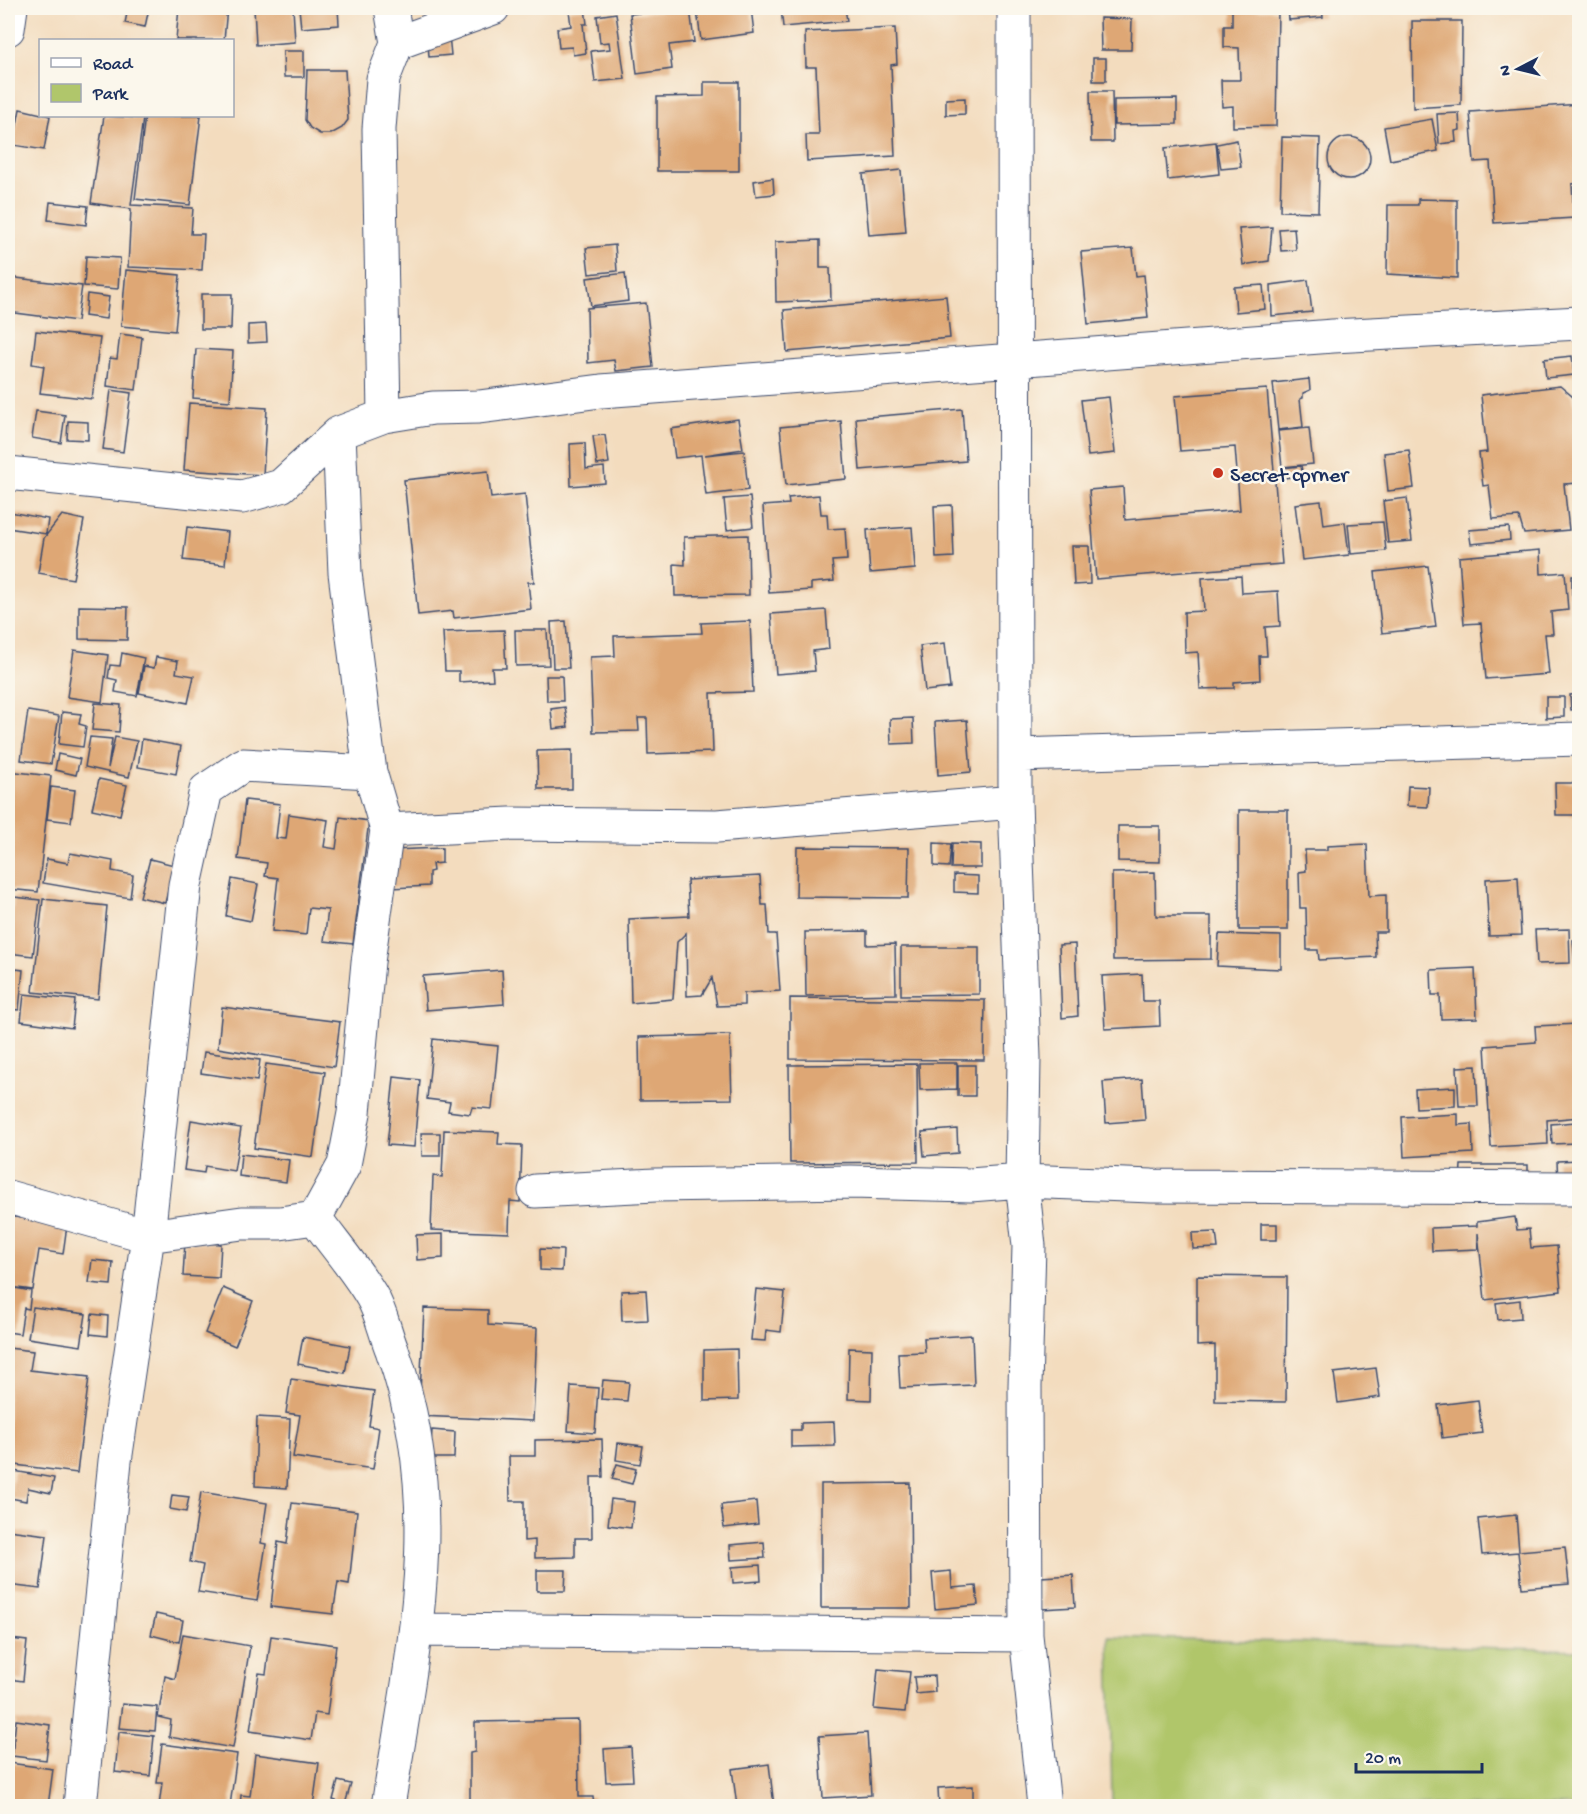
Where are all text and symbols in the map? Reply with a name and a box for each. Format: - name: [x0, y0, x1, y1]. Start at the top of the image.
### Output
- legend: [39, 39, 234, 117]
- north arrow: [1488, 39, 1548, 99]
- text: Road: [93, 55, 134, 76]
- text: N: [1496, 64, 1517, 77]
- text: Park: [92, 85, 129, 106]
- place label: Secret cprner: [1230, 464, 1350, 490]
- marker: Secret cprner: [1211, 466, 1225, 480]
- scale bar: [1356, 1736, 1482, 1774]
- text: 20 m: [1365, 1749, 1401, 1770]

